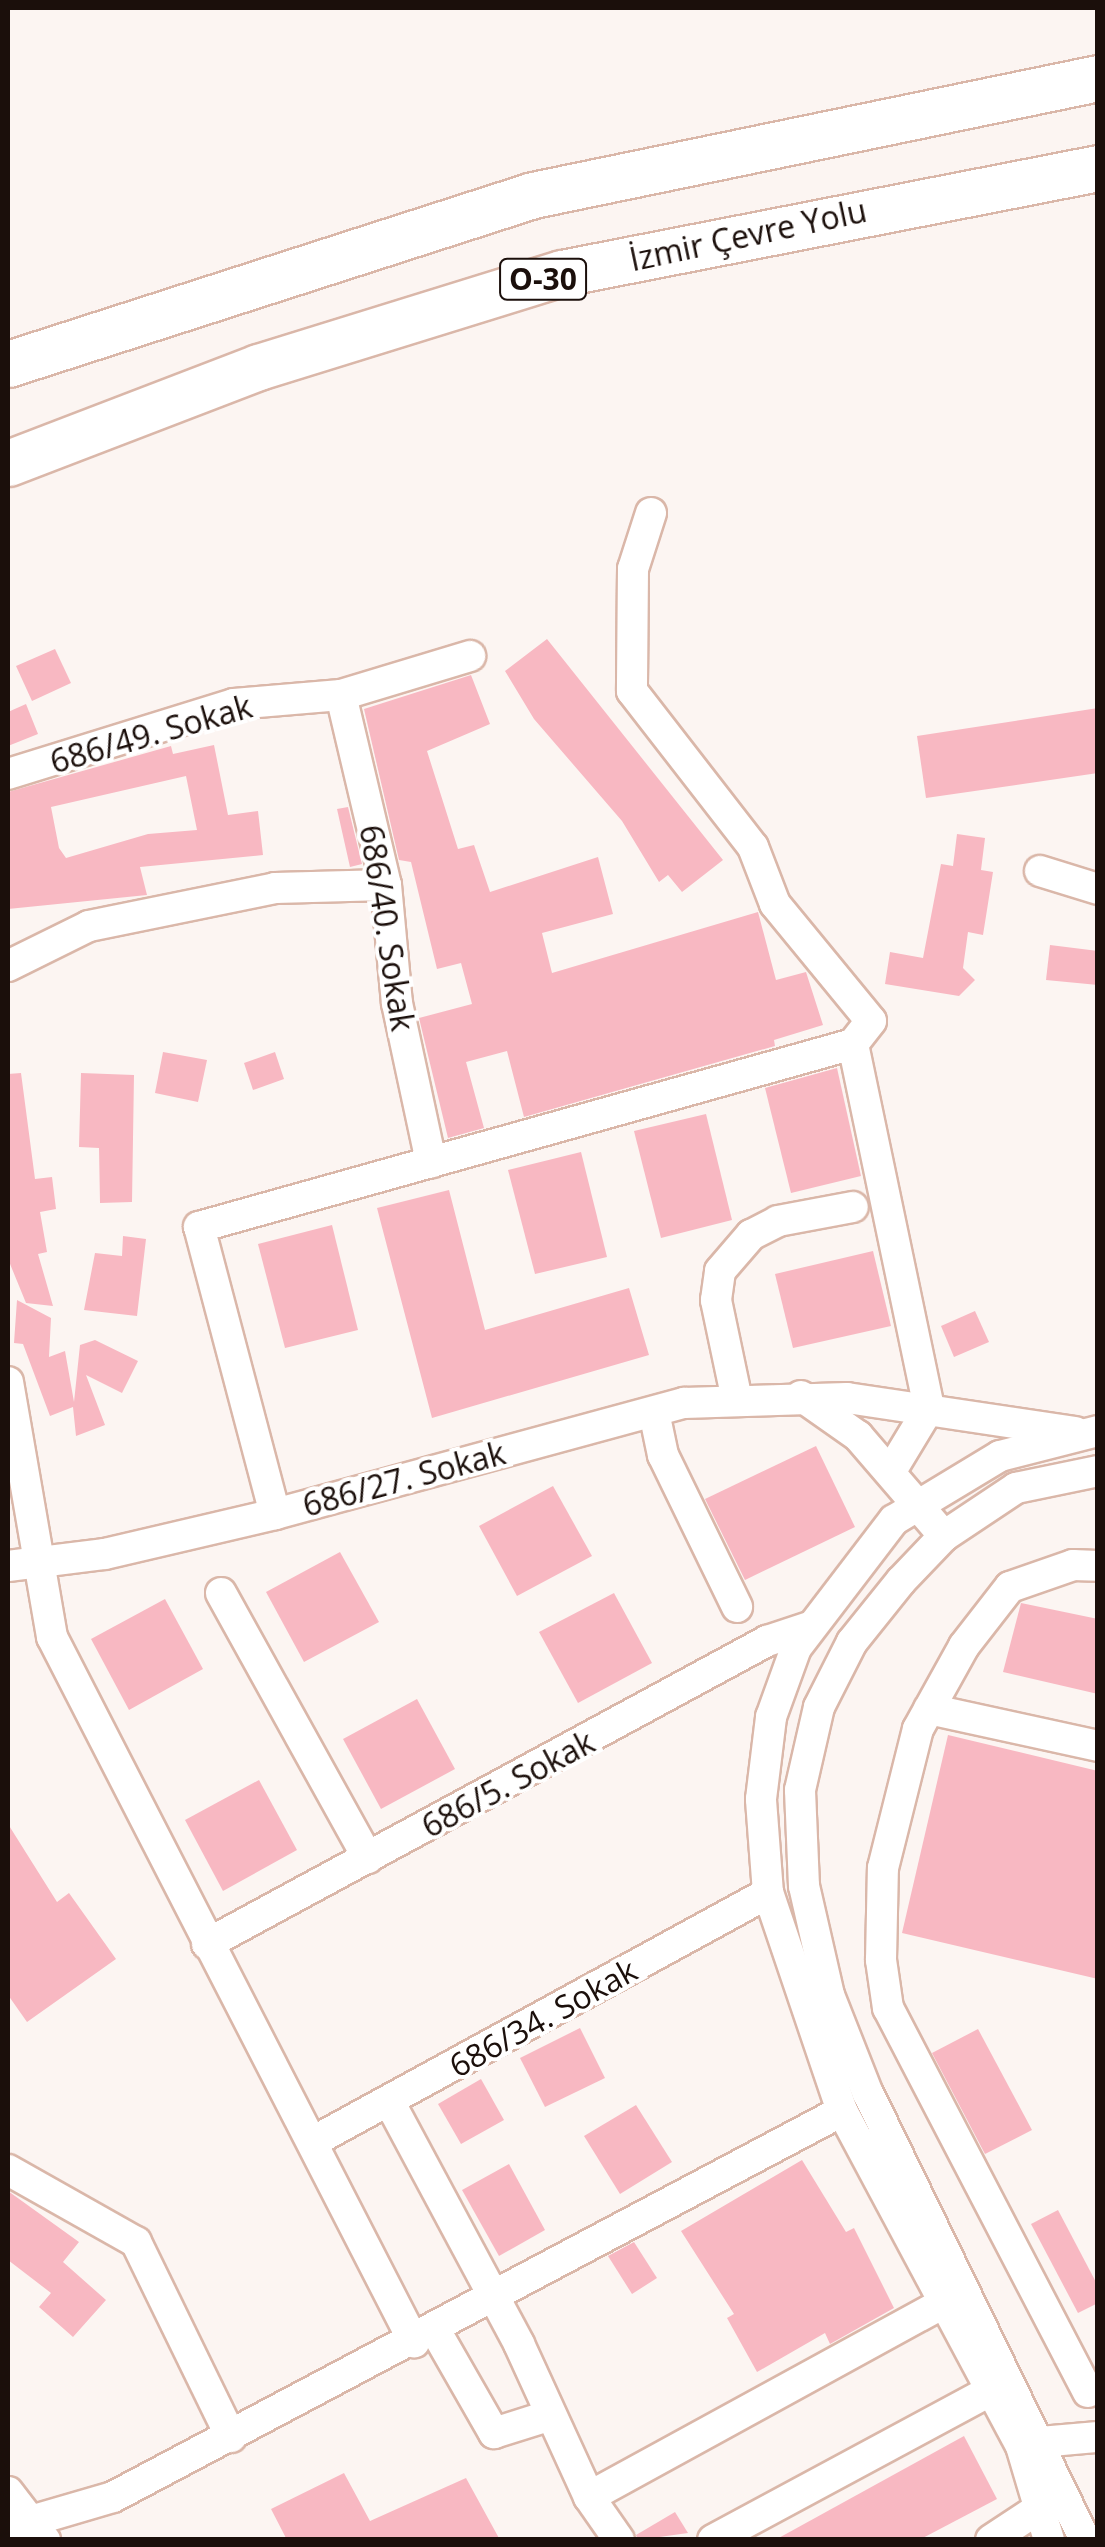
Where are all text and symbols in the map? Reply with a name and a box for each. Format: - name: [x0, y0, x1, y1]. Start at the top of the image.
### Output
- street label: İzmir Çevre Yolu: [626, 191, 870, 279]
- road number: O-30: [498, 254, 588, 304]
- street label: 686/49. Sokak: [46, 687, 256, 781]
- street label: 686/40. Sokak: [352, 822, 422, 1034]
- street label: 686/27. Sokak: [299, 1434, 509, 1524]
- street label: 686/5. Sokak: [415, 1722, 601, 1846]
- street label: 686/34. Sokak: [443, 1951, 643, 2085]

